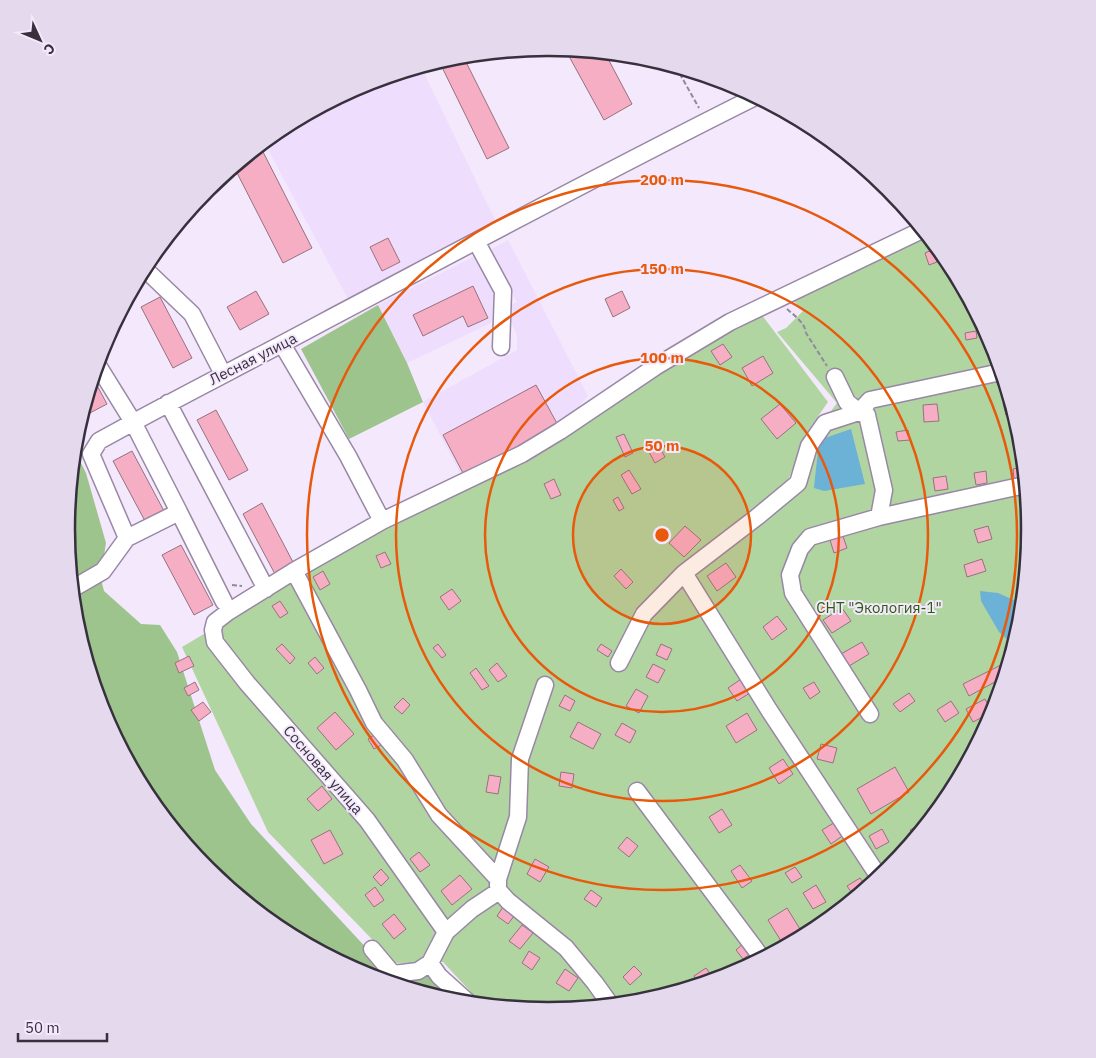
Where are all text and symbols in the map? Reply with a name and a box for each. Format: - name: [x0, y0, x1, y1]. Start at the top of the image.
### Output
- north arrow: [15, 15, 65, 65]
- text: С: [40, 39, 59, 59]
- text: 200 m: [640, 170, 684, 189]
- text: 150 m: [640, 259, 684, 278]
- street label: Лесная улица: [206, 328, 300, 389]
- text: 100 m: [640, 348, 684, 367]
- text: 50 m: [645, 436, 679, 455]
- centre of rings: [653, 526, 671, 544]
- park label: СНТ "Экология-1": [816, 598, 942, 617]
- street label: Сосновая улица: [279, 721, 367, 818]
- scale bar: [18, 1010, 106, 1042]
- text: 50 m: [25, 1018, 60, 1037]

